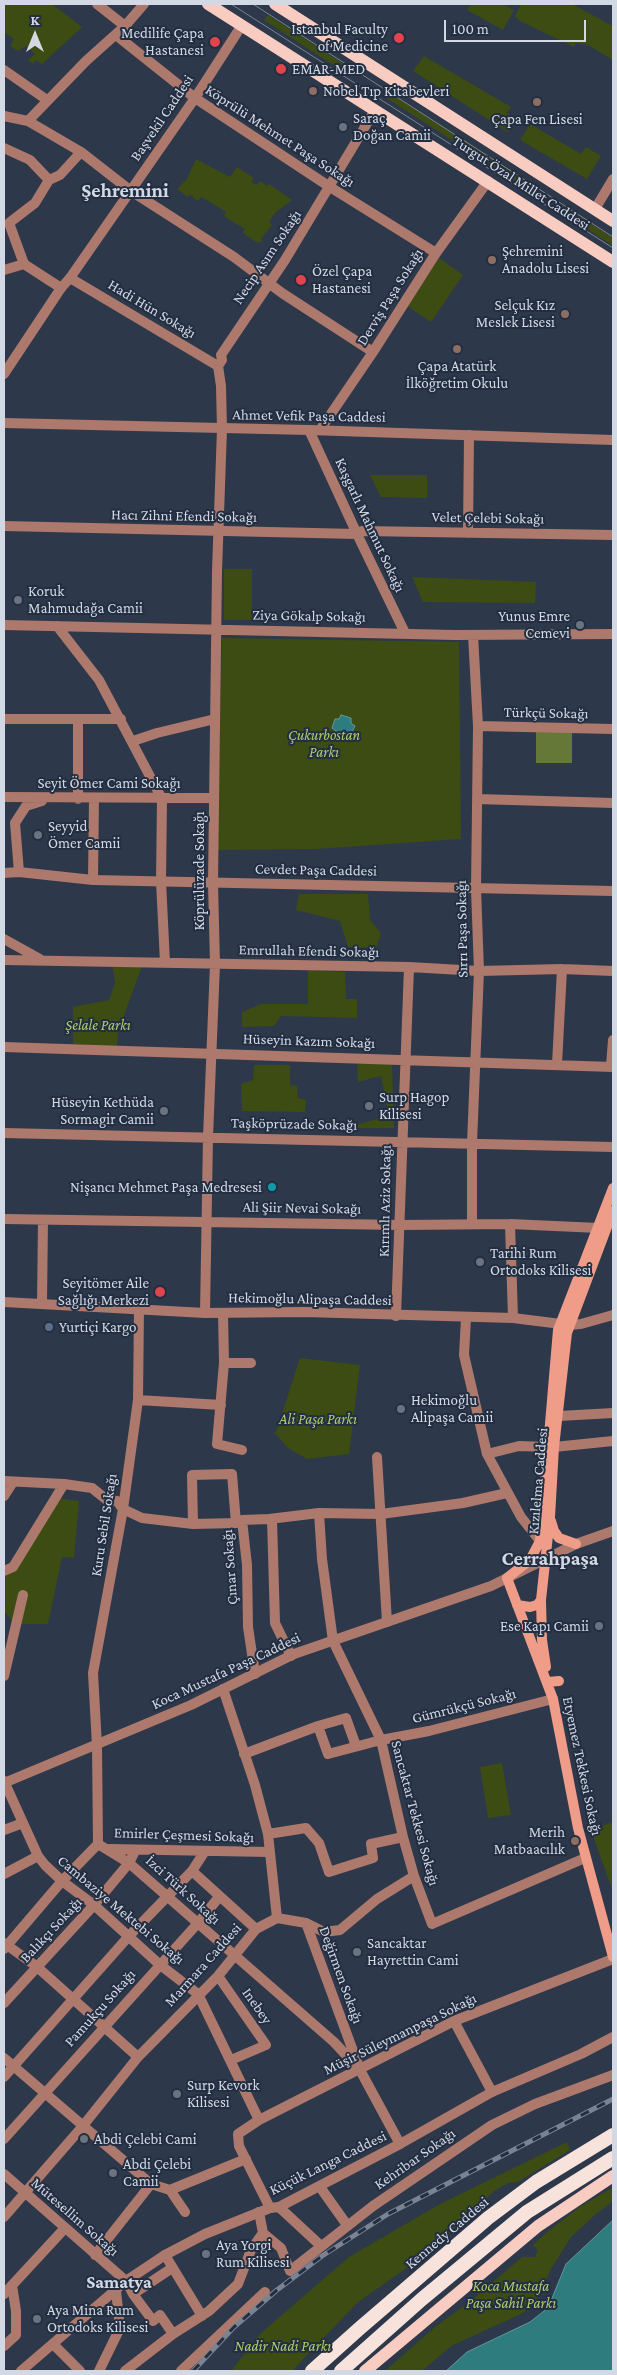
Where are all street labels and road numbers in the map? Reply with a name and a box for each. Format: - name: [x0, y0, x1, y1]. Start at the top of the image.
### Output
- street label: Başvekil Caddesi: [127, 71, 197, 165]
- street label: Köprülü Mehmet Paşa Sokağı: [202, 81, 358, 191]
- street label: Turgut Özal Millet Caddesi: [449, 132, 593, 234]
- street label: Necip Asım Sokağı: [229, 206, 305, 308]
- street label: Derviş Paşa Sokağı: [353, 245, 427, 349]
- street label: Hadi Hün Sokağı: [105, 276, 199, 342]
- street label: Ahmet Vefik Paşa Caddesi: [232, 406, 386, 426]
- street label: Kaşgarlı Mahmut Sokağı: [331, 455, 409, 595]
- street label: Hacı Zihni Efendi Sokağı: [111, 506, 257, 526]
- street label: Velet Çelebi Sokağı: [431, 508, 545, 528]
- street label: Ziya Gökalp Sokağı: [252, 606, 366, 626]
- street label: Türkçü Sokağı: [503, 703, 589, 723]
- street label: Seyit Ömer Cami Sokağı: [37, 774, 181, 792]
- street label: Köprülüzade Sokağı: [190, 811, 208, 931]
- street label: Cevdet Paşa Caddesi: [255, 860, 377, 880]
- street label: Sırrı Paşa Sokağı: [452, 880, 472, 978]
- street label: Emrullah Efendi Sokağı: [239, 941, 379, 961]
- street label: Hüseyin Kazım Sokağı: [243, 1030, 375, 1052]
- street label: Taşköprüzade Sokağı: [231, 1114, 357, 1134]
- street label: Kırımlı Aziz Sokağı: [375, 1145, 395, 1257]
- street label: Ali Şiir Nevai Sokağı: [242, 1198, 362, 1218]
- street label: Hekimoğlu Alipaşa Caddesi: [228, 1289, 392, 1309]
- street label: Kızılelma Caddesi: [524, 1427, 552, 1535]
- street label: Kuru Sebil Sokağı: [87, 1472, 121, 1578]
- street label: Çınar Sokağı: [218, 1529, 242, 1605]
- street label: Koca Mustafa Paşa Caddesi: [149, 1629, 303, 1713]
- street label: Gümrükçü Sokağı: [410, 1684, 518, 1728]
- street label: Etyemez Tekkesi Sokağı: [559, 1695, 605, 1837]
- street label: Sancaktar Tekkesi Sokağı: [387, 1738, 443, 1888]
- street label: Emirler Çeşmesi Sokağı: [114, 1824, 254, 1846]
- street label: Cambaziye Mektebi Sokağı: [54, 1851, 188, 1969]
- street label: İzci Türk Sokağı: [142, 1852, 224, 1928]
- street label: Balıkçı Sokağı: [16, 1894, 86, 1966]
- street label: Marmara Caddesi: [161, 1919, 245, 2011]
- street label: Değirmen Sokağı: [315, 1924, 367, 2026]
- street label: Pamukçu Sokağı: [61, 1966, 139, 2050]
- street label: Inebey: [238, 1984, 276, 2028]
- street label: Müşir Süleymanpaşa Sokağı: [321, 1989, 479, 2079]
- street label: Kehribar Sokağı: [371, 2124, 459, 2194]
- street label: Küçük Langa Caddesi: [267, 2127, 389, 2199]
- street label: Mütesellim Sokağı: [27, 2174, 123, 2260]
- street label: Kennedy Caddesi: [402, 2193, 492, 2273]

